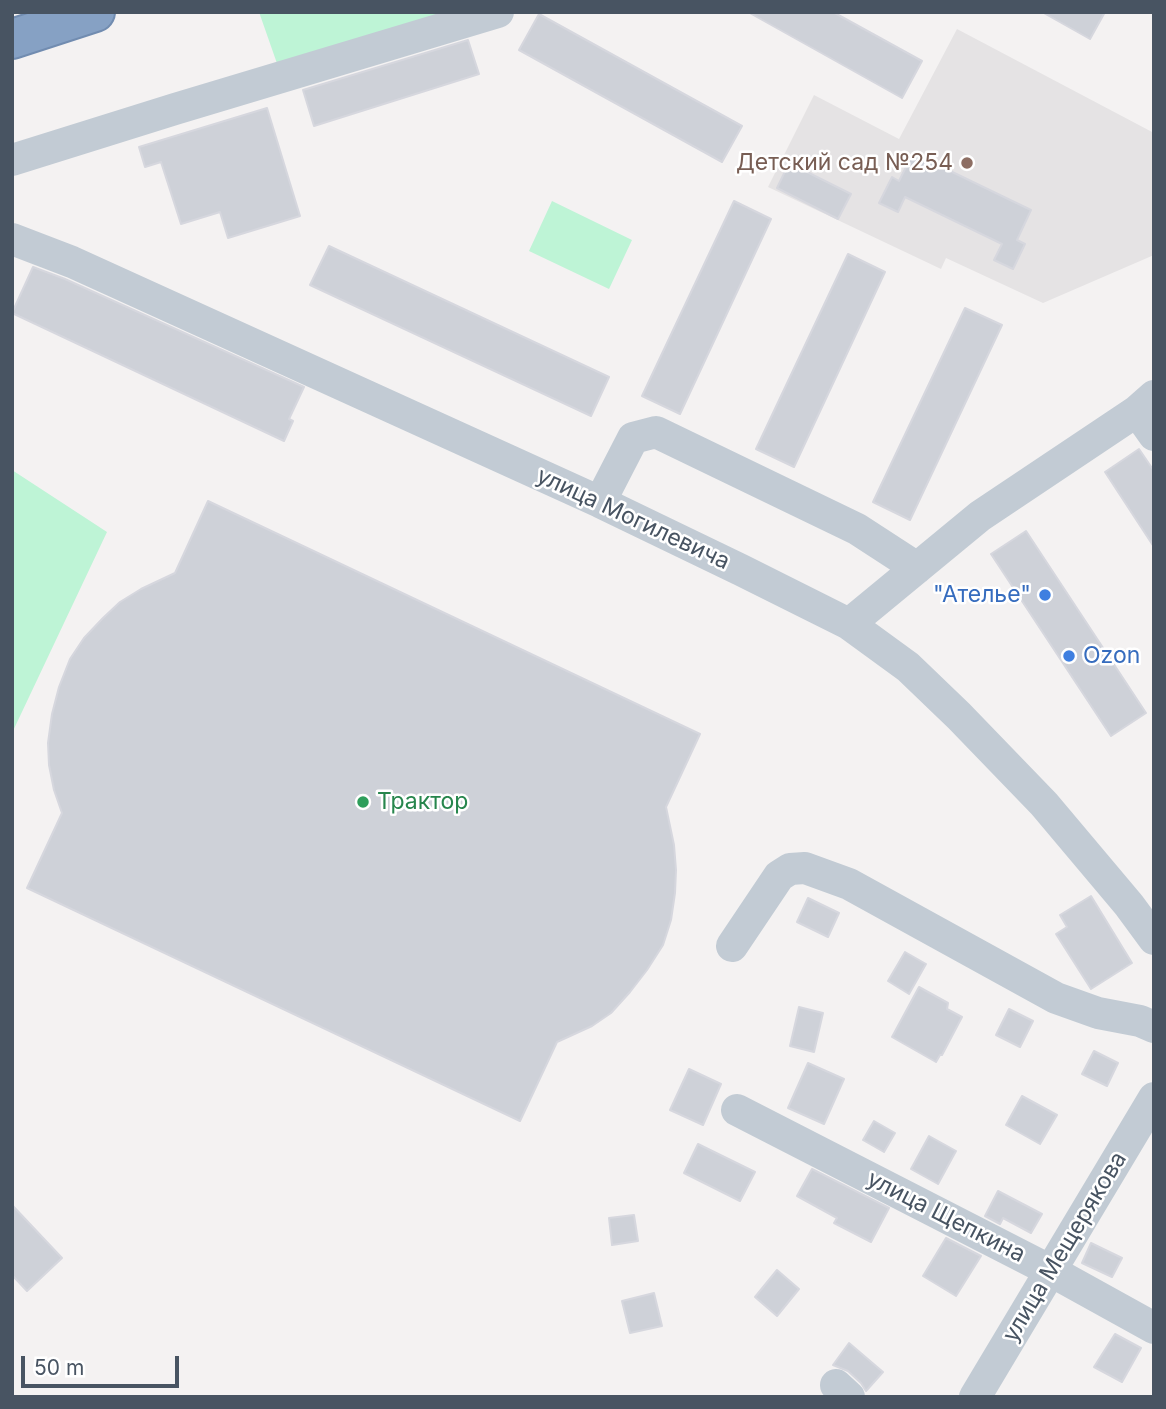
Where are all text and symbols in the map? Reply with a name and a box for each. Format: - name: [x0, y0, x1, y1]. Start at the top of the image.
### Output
- place label: Детский сад №254: [736, 149, 953, 177]
- marker: Детский сад №254: [959, 155, 975, 171]
- street label: улица Могилевича: [532, 462, 734, 576]
- place label: "Ателье": [933, 581, 1031, 609]
- marker: "Ателье": [1037, 587, 1053, 603]
- place label: Ozon: [1083, 642, 1140, 670]
- marker: Ozon: [1061, 648, 1077, 664]
- place label: Трактор: [377, 788, 468, 816]
- marker: Трактор: [355, 794, 371, 810]
- street label: улица Мещерякова: [997, 1147, 1133, 1347]
- street label: улица Щепкина: [862, 1165, 1030, 1269]
- scale bar: [24, 1342, 182, 1386]
- text: 50 m: [34, 1355, 84, 1380]

